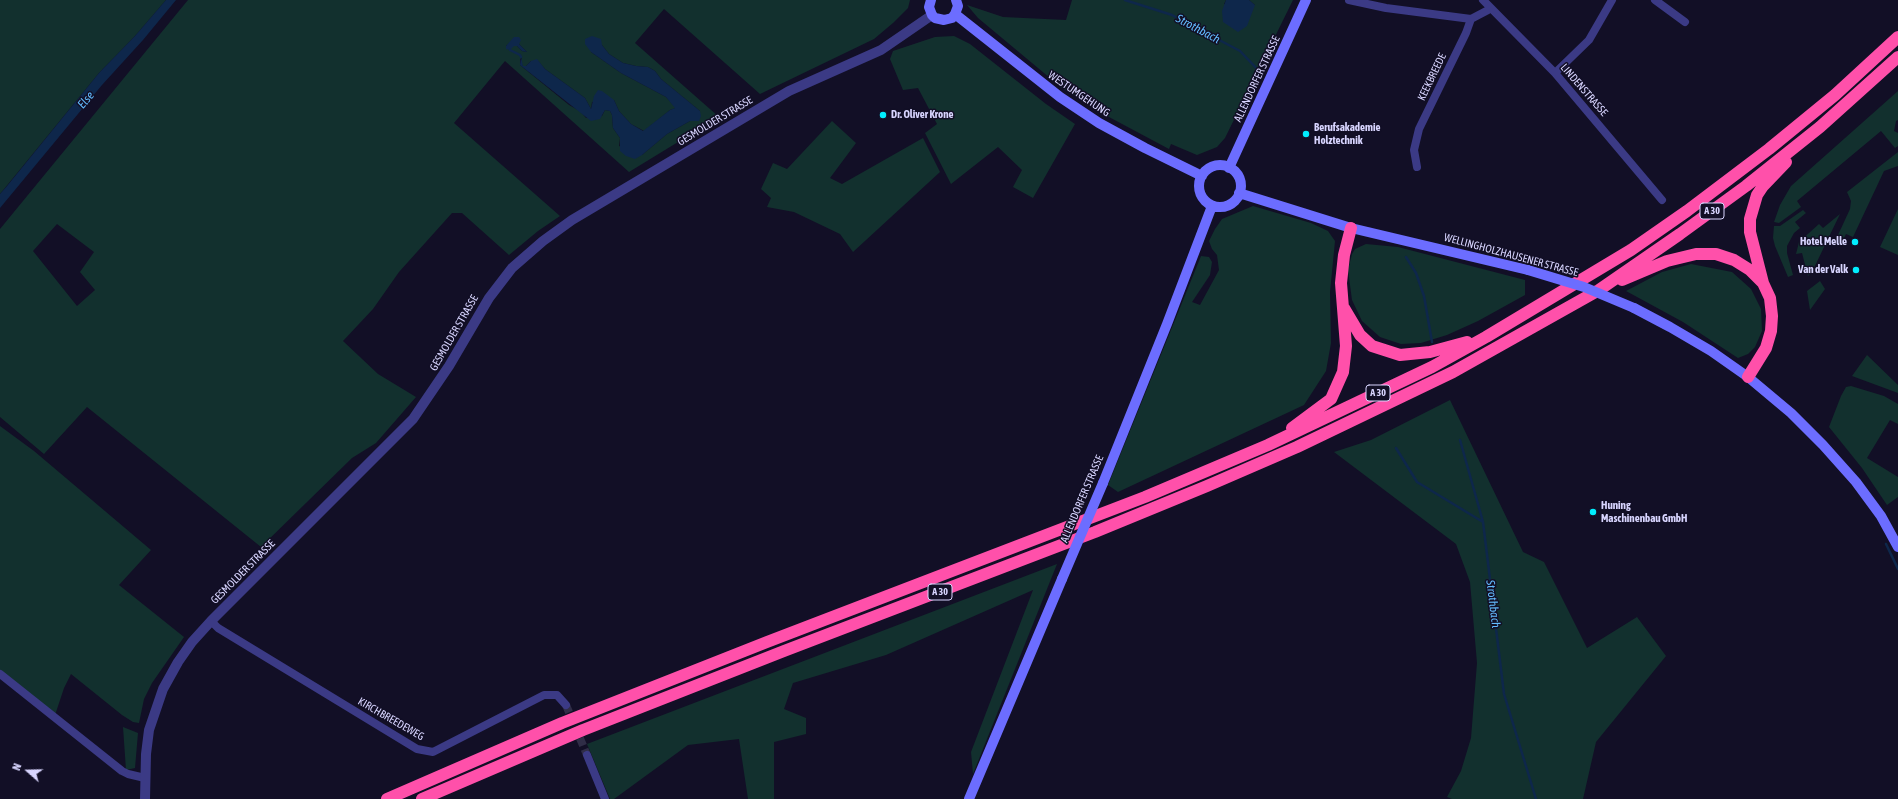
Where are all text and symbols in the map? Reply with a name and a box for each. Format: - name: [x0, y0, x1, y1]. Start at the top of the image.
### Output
- water label: Strothbach: [1173, 11, 1223, 47]
- street label: ALLENDORFER STRASSE: [1231, 34, 1283, 124]
- street label: KEEKBREEDE: [1415, 51, 1449, 103]
- street label: LINDENSTRASSE: [1558, 61, 1610, 119]
- street label: WESTUMGEHUNG: [1046, 68, 1112, 120]
- water label: Else: [75, 88, 97, 112]
- street label: GESMOLDER STRASSE: [675, 93, 755, 149]
- place label: Dr. Oliver Krone: [891, 108, 954, 122]
- marker: Dr. Oliver Krone: [878, 110, 888, 120]
- place label: Berufsakademie Holztechnik: [1314, 121, 1380, 147]
- marker: Berufsakademie Holztechnik: [1301, 129, 1311, 139]
- road number: A 30: [1700, 203, 1724, 219]
- street label: WELLINGHOLZHAUSENER STRASSE: [1442, 231, 1580, 279]
- place label: Hotel Melle: [1800, 235, 1847, 249]
- marker: Hotel Melle: [1850, 237, 1860, 247]
- place label: Van der Valk: [1798, 263, 1848, 277]
- marker: Van der Valk: [1851, 265, 1861, 275]
- street label: GESMOLDER STRASSE: [427, 293, 481, 373]
- road number: A 30: [1366, 385, 1390, 401]
- street label: ALLENDORFER STRASSE: [1058, 453, 1106, 545]
- place label: Huning Maschinenbau GmbH: [1601, 499, 1687, 525]
- marker: Huning Maschinenbau GmbH: [1588, 507, 1598, 517]
- street label: GESMOLDER STRASSE: [208, 537, 278, 607]
- water label: Strothbach: [1483, 579, 1503, 629]
- road number: A 30: [928, 584, 952, 600]
- street label: KIRCHBREEDEWEG: [356, 695, 426, 743]
- north arrow: [8, 751, 48, 791]
- text: N: [10, 762, 23, 772]

